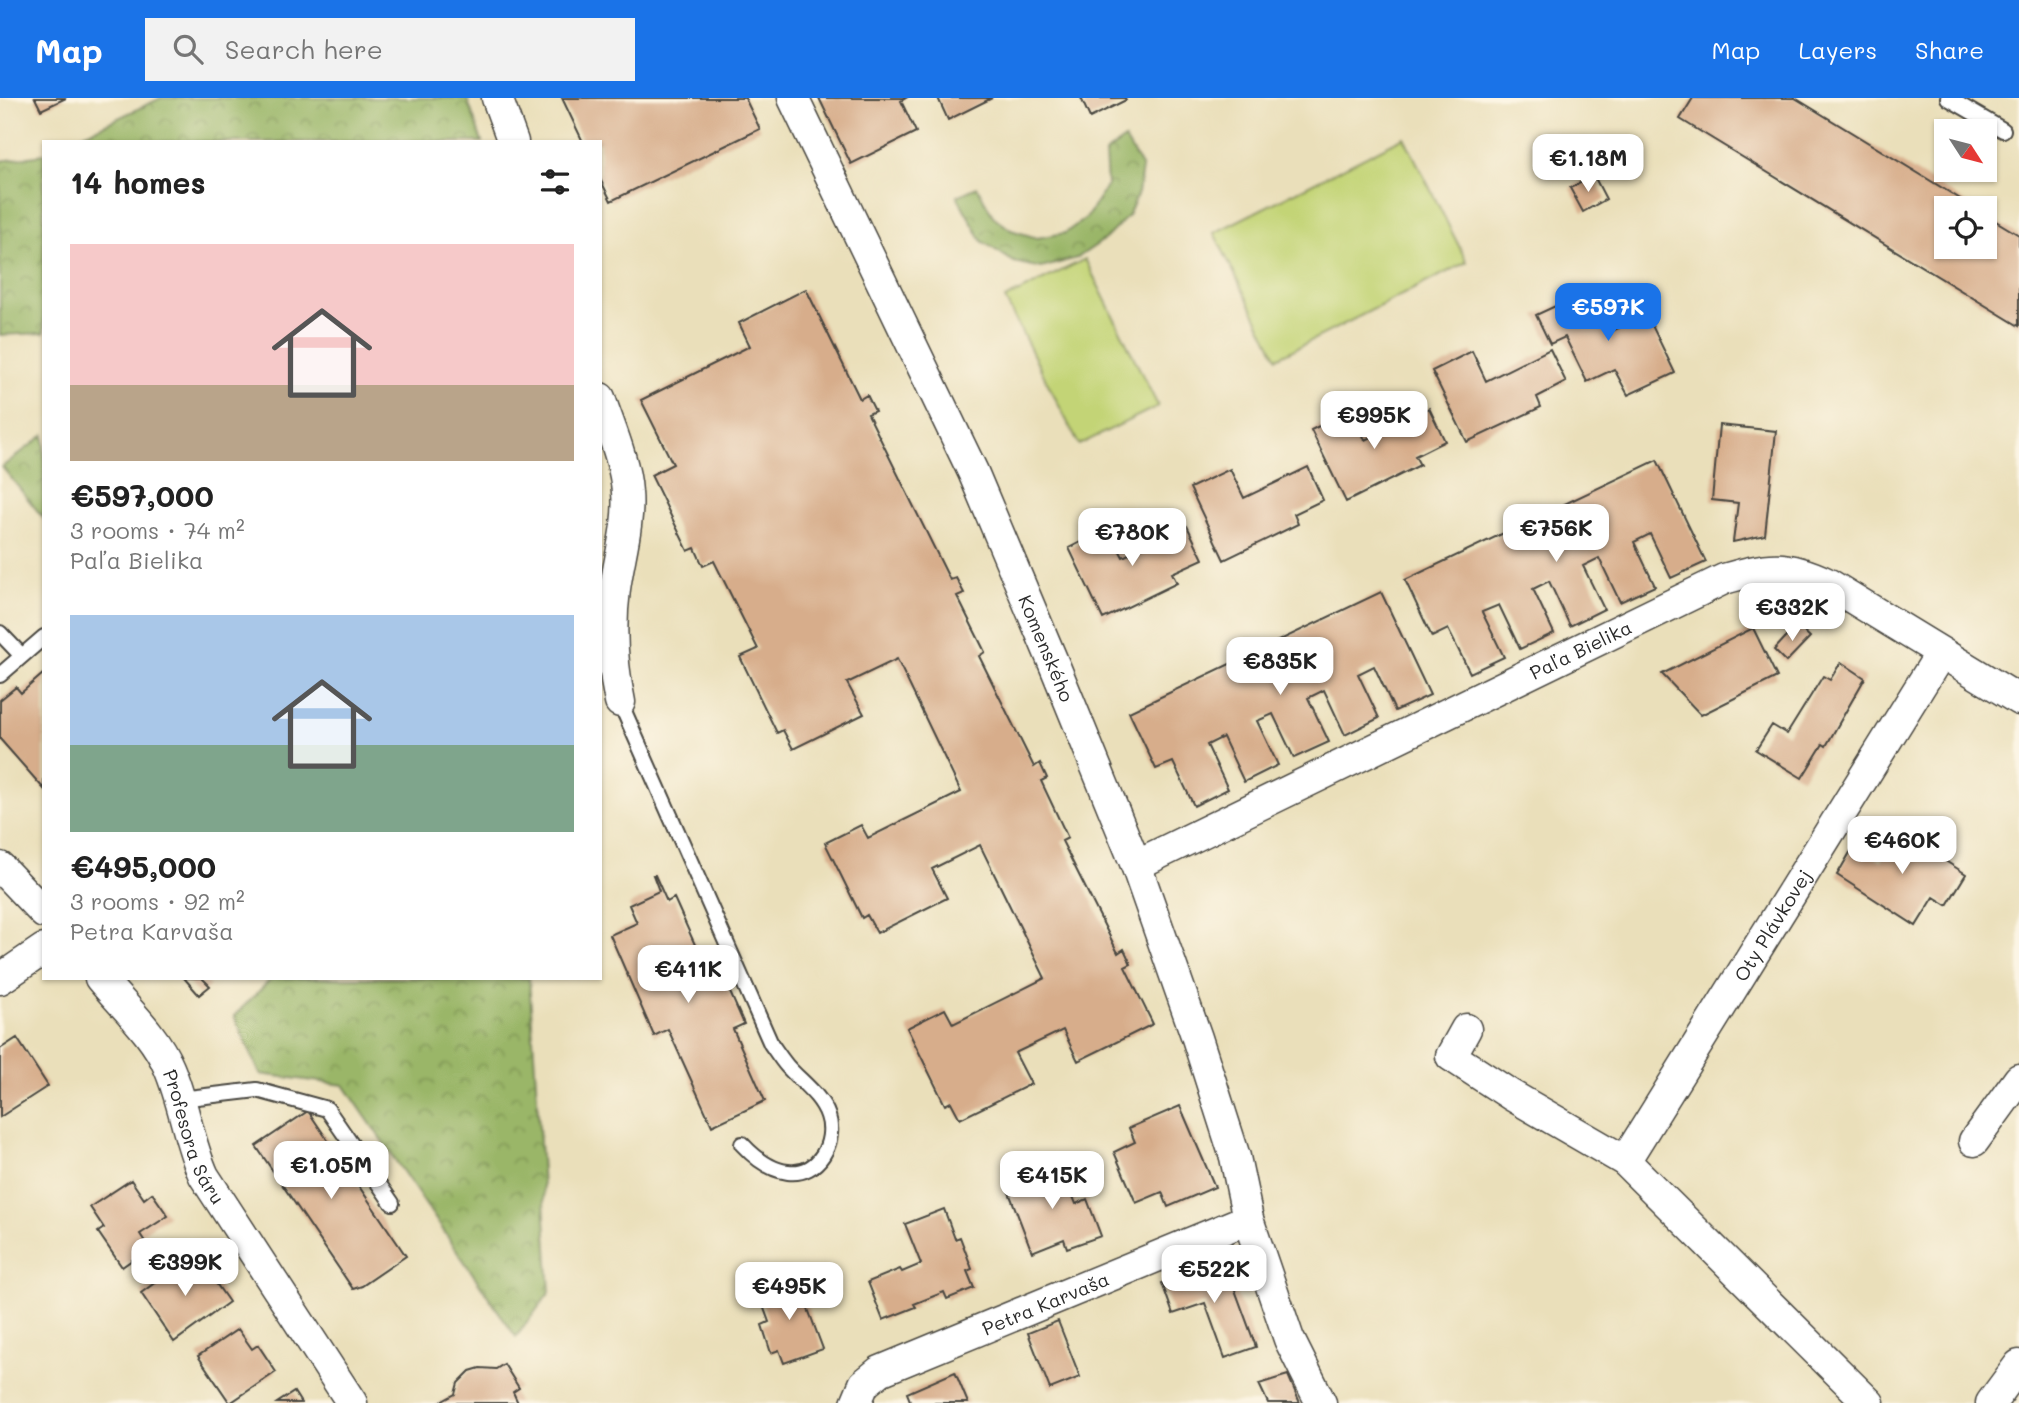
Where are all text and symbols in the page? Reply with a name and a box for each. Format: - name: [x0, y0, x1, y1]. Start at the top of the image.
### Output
- search box: [145, 18, 635, 81]
- text: Map: [35, 28, 103, 71]
- icon: search: [169, 30, 207, 68]
- text: Search here: [225, 32, 383, 66]
- text: Map: [1712, 34, 1760, 65]
- text: Layers: [1798, 34, 1877, 65]
- text: Share: [1915, 34, 1984, 65]
- north arrow: [1934, 119, 1997, 182]
- map controls: [1934, 119, 1997, 259]
- pin: €1.18M: [1531, 134, 1645, 194]
- text: €1.18M: [1549, 142, 1627, 172]
- text: 14 homes: [70, 162, 206, 202]
- icon: filters: [536, 163, 574, 201]
- button: locate: [1934, 196, 1997, 259]
- pin: €597K: [1559, 284, 1657, 343]
- icon: home: [259, 290, 385, 416]
- text: €597K: [1571, 291, 1645, 321]
- pin: €995K: [1325, 392, 1423, 451]
- text: €995K: [1337, 399, 1411, 429]
- text: €597,000: [70, 475, 214, 515]
- pin: €756K: [1507, 504, 1605, 564]
- pin: €780K: [1083, 508, 1181, 568]
- text: €756K: [1519, 512, 1593, 542]
- text: 3 rooms · 74 m²: [70, 515, 245, 545]
- text: €780K: [1094, 516, 1170, 546]
- text: Paľa Bielika: [70, 545, 203, 575]
- pin: €332K: [1743, 584, 1841, 643]
- street label: Komenského: [1014, 591, 1080, 705]
- text: €332K: [1755, 591, 1829, 621]
- street label: Paľa Bielika: [1525, 614, 1635, 684]
- pin: €835K: [1231, 638, 1329, 697]
- text: €835K: [1242, 645, 1318, 675]
- icon: home: [259, 661, 385, 787]
- pin: €460K: [1853, 816, 1951, 876]
- text: €460K: [1863, 824, 1941, 854]
- text: €495,000: [70, 846, 216, 886]
- street label: Oty Plávkovej: [1728, 864, 1816, 986]
- text: 3 rooms · 92 m²: [70, 886, 245, 916]
- text: Petra Karvaša: [70, 916, 233, 946]
- pin: €411K: [639, 946, 737, 1005]
- text: €411K: [654, 953, 722, 983]
- street label: Profesora Sáru: [158, 1065, 231, 1208]
- pin: €1.05M: [274, 1142, 388, 1201]
- text: €1.05M: [290, 1149, 372, 1179]
- pin: €415K: [1003, 1152, 1101, 1211]
- text: €415K: [1016, 1159, 1088, 1189]
- pin: €399K: [136, 1238, 234, 1298]
- text: €399K: [147, 1246, 223, 1276]
- pin: €522K: [1165, 1246, 1263, 1305]
- text: €522K: [1178, 1253, 1250, 1283]
- pin: €495K: [740, 1262, 838, 1322]
- street label: Petra Karvaša: [978, 1265, 1112, 1340]
- text: €495K: [751, 1270, 827, 1300]

